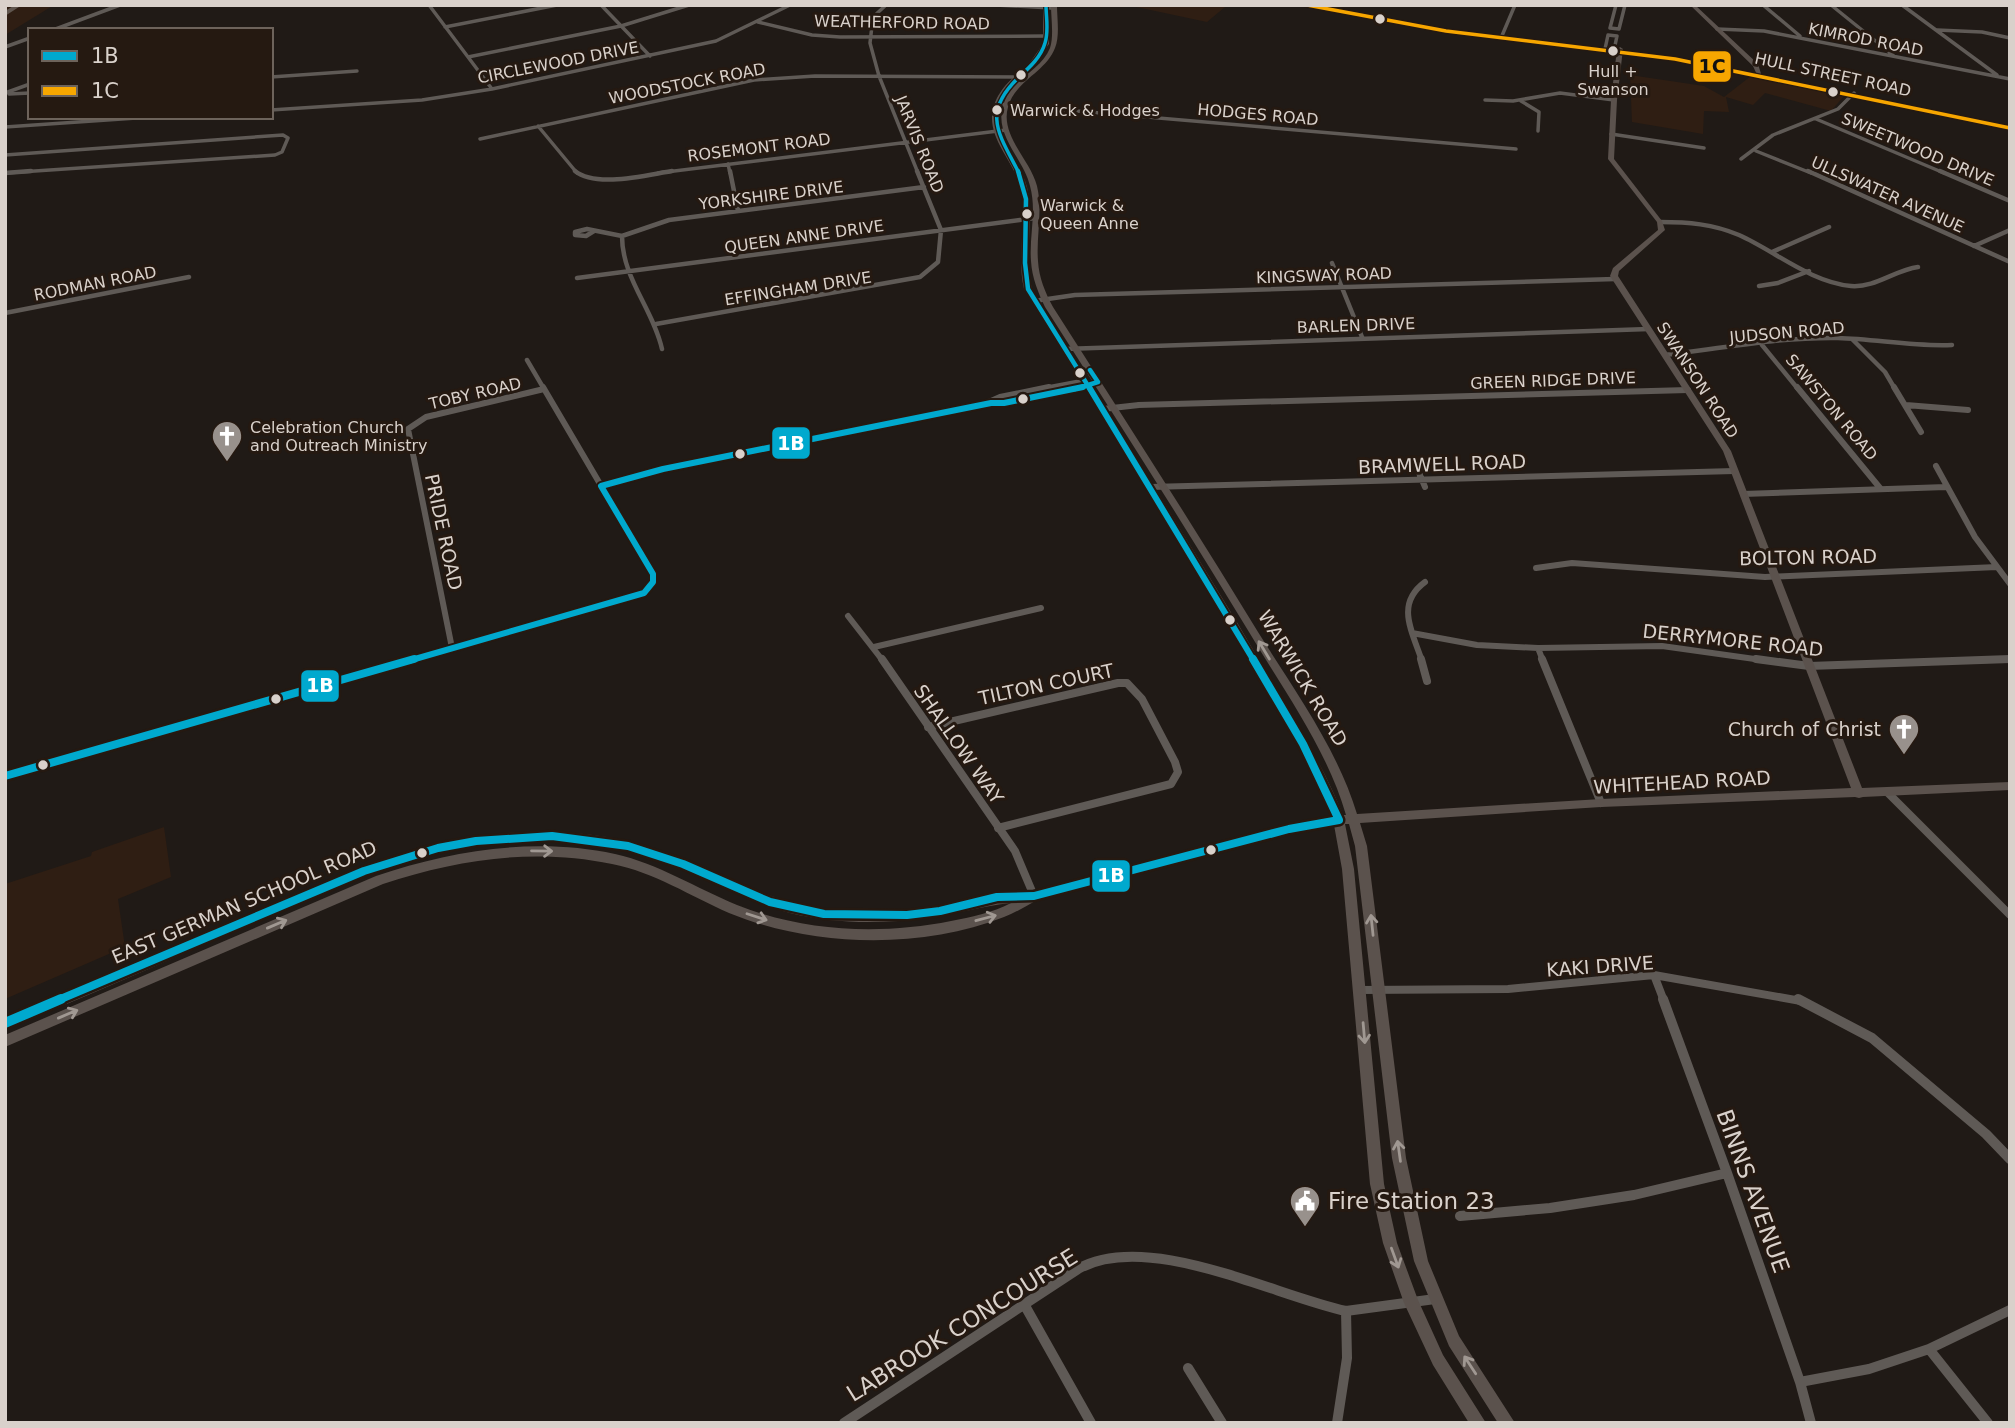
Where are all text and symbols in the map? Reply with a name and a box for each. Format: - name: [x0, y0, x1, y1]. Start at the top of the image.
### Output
- street label: WEATHERFORD ROAD: [814, 11, 990, 34]
- unlabelled marker: [1373, 12, 1387, 26]
- street label: KIMROD ROAD: [1807, 19, 1925, 60]
- legend: [28, 28, 273, 119]
- street label: CIRCLEWOOD DRIVE: [476, 38, 640, 87]
- text: 1B: [91, 44, 119, 68]
- marker: Hull + Swanson: [1606, 44, 1620, 58]
- street label: HULL STREET ROAD: [1753, 49, 1913, 100]
- line badge: 1C: [1692, 50, 1732, 83]
- text: 1C: [1698, 55, 1726, 77]
- street label: WOODSTOCK ROAD: [607, 59, 767, 108]
- place label: Hull + Swanson: [1577, 62, 1649, 99]
- unlabelled marker: [1014, 68, 1028, 82]
- text: 1C: [91, 79, 119, 103]
- unlabelled marker: [1826, 85, 1840, 99]
- street label: JARVIS ROAD: [891, 92, 948, 196]
- street label: HODGES ROAD: [1197, 100, 1319, 129]
- place label: Warwick & Hodges: [1010, 101, 1160, 120]
- marker: Warwick & Hodges: [990, 103, 1004, 117]
- street label: SWEETWOOD DRIVE: [1839, 109, 1997, 190]
- street label: ROSEMONT ROAD: [686, 129, 832, 166]
- street label: ULLSWATER AVENUE: [1808, 152, 1967, 237]
- street label: YORKSHIRE DRIVE: [697, 177, 844, 214]
- place label: Warwick & Queen Anne: [1040, 196, 1139, 233]
- marker: Warwick & Queen Anne: [1020, 207, 1034, 221]
- street label: QUEEN ANNE DRIVE: [723, 216, 885, 257]
- street label: RODMAN ROAD: [32, 262, 158, 305]
- street label: KINGSWAY ROAD: [1256, 264, 1392, 287]
- street label: EFFINGHAM DRIVE: [723, 267, 873, 310]
- street label: BARLEN DRIVE: [1297, 314, 1415, 337]
- street label: JUDSON ROAD: [1728, 318, 1845, 347]
- street label: SWANSON ROAD: [1653, 319, 1742, 442]
- street label: SAWSTON ROAD: [1782, 350, 1882, 464]
- unlabelled marker: [1073, 366, 1087, 380]
- street label: GREEN RIDGE DRIVE: [1470, 368, 1636, 393]
- street label: TOBY ROAD: [426, 374, 523, 414]
- unlabelled marker: [1016, 392, 1030, 406]
- place label: Celebration Church and Outreach Ministry: [250, 418, 428, 455]
- church icon: Celebration Church and Outreach Ministry: [210, 419, 244, 463]
- line badge: 1B: [771, 426, 811, 460]
- text: 1B: [777, 432, 805, 454]
- unlabelled marker: [733, 447, 747, 461]
- street label: BRAMWELL ROAD: [1358, 450, 1526, 478]
- street label: PRIDE ROAD: [421, 472, 467, 592]
- street label: BOLTON ROAD: [1739, 545, 1877, 569]
- street label: WARWICK ROAD: [1254, 606, 1352, 750]
- unlabelled marker: [1223, 613, 1237, 627]
- street label: DERRYMORE ROAD: [1642, 620, 1824, 660]
- one-way arrow: [1256, 640, 1270, 660]
- street label: TILTON COURT: [975, 659, 1116, 709]
- line badge: 1B: [300, 669, 340, 703]
- text: 1B: [306, 674, 334, 696]
- street label: SHALLOW WAY: [910, 680, 1009, 808]
- unlabelled marker: [269, 692, 283, 706]
- church icon: Church of Christ: [1887, 712, 1921, 756]
- place label: Church of Christ: [1728, 718, 1881, 740]
- unlabelled marker: [36, 758, 50, 772]
- street label: WHITEHEAD ROAD: [1593, 766, 1771, 798]
- street label: EAST GERMAN SCHOOL ROAD: [108, 836, 380, 968]
- unlabelled marker: [1204, 843, 1218, 857]
- one-way arrow: [531, 844, 554, 858]
- unlabelled marker: [415, 846, 429, 860]
- line badge: 1B: [1091, 859, 1131, 893]
- text: 1B: [1097, 864, 1125, 886]
- one-way arrow: [974, 911, 997, 924]
- one-way arrow: [746, 912, 768, 925]
- one-way arrow: [1366, 915, 1379, 937]
- one-way arrow: [266, 917, 287, 930]
- street label: KAKI DRIVE: [1546, 951, 1654, 981]
- one-way arrow: [57, 1007, 78, 1020]
- one-way arrow: [1358, 1021, 1371, 1044]
- street label: BINNS AVENUE: [1711, 1106, 1795, 1276]
- one-way arrow: [1392, 1140, 1405, 1163]
- public building icon: Fire Station 23: [1288, 1184, 1322, 1228]
- place label: Fire Station 23: [1328, 1188, 1495, 1214]
- street label: LABROOK CONCOURSE: [842, 1243, 1082, 1407]
- one-way arrow: [1390, 1246, 1402, 1268]
- one-way arrow: [1462, 1356, 1476, 1376]

